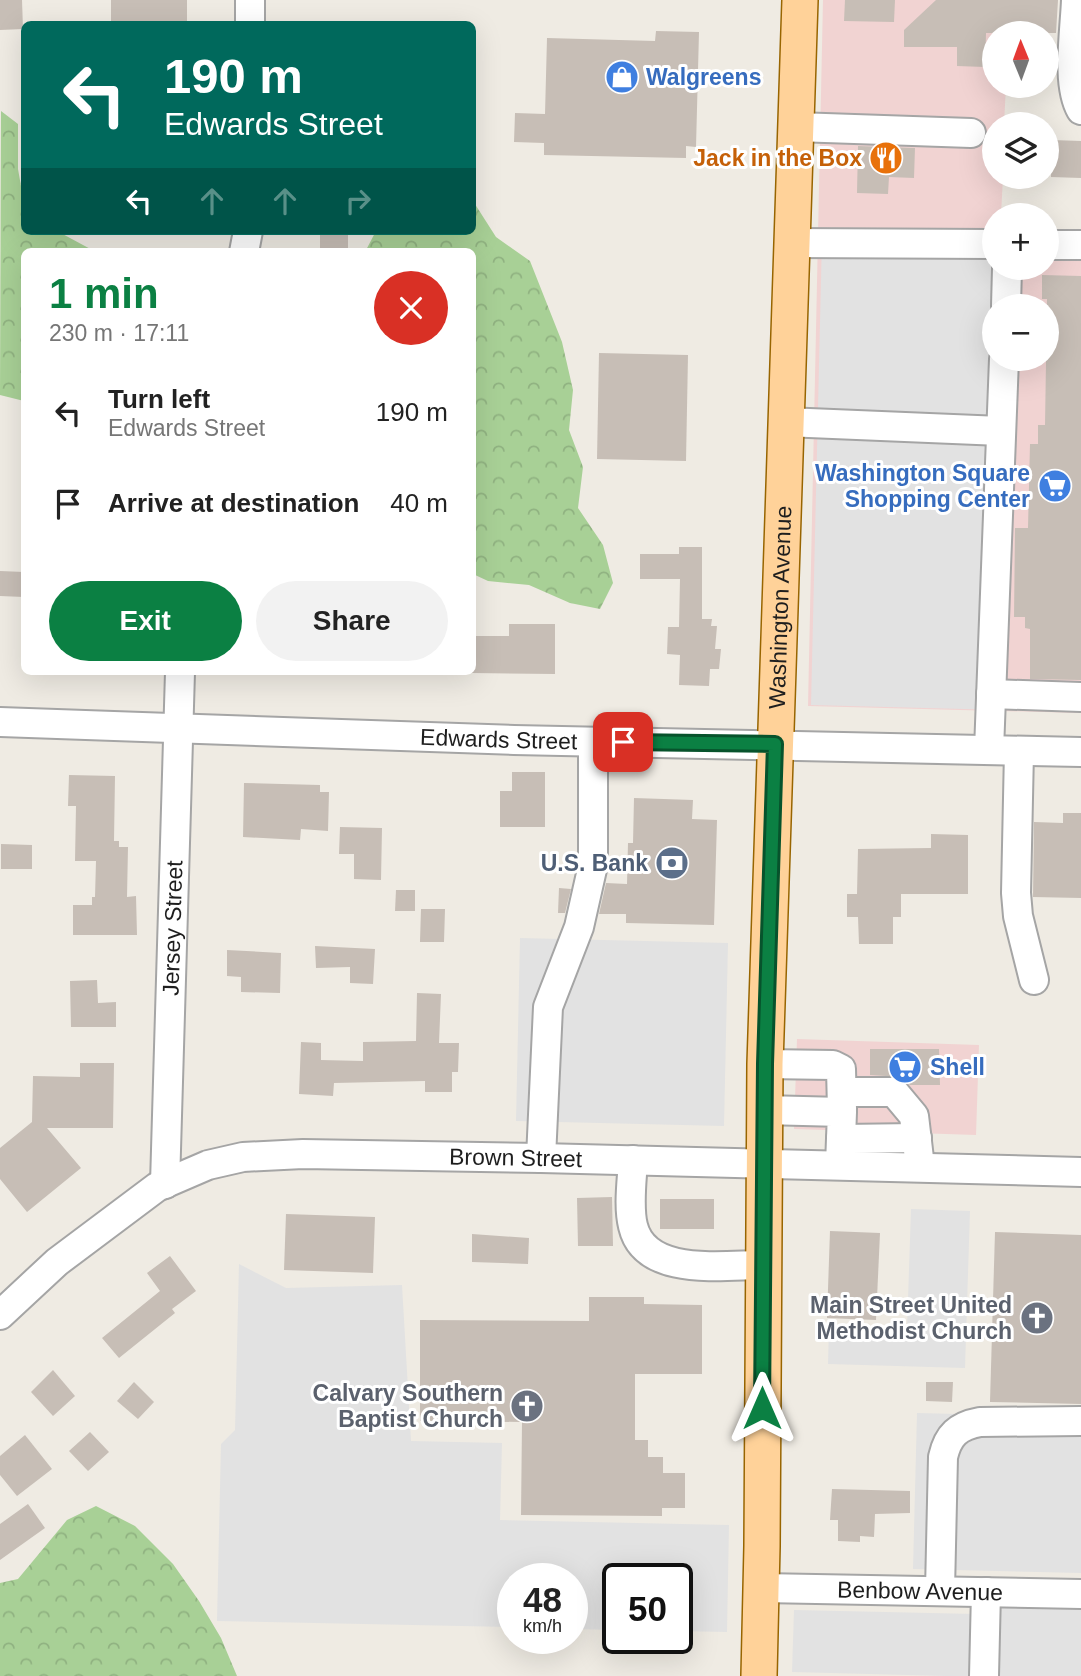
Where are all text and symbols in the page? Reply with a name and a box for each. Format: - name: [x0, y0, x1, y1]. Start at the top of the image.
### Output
- north arrow: [982, 21, 1059, 98]
- map controls: [982, 21, 1059, 371]
- icon: left: [49, 49, 140, 140]
- text: 190 m: [164, 49, 303, 103]
- shop icon: Walgreens: [603, 58, 641, 96]
- place label: Walgreens: [646, 64, 761, 90]
- text: Edwards Street: [164, 106, 383, 142]
- button: layers: [982, 112, 1059, 189]
- restaurant icon: Jack in the Box: [867, 139, 905, 177]
- place label: Jack in the Box: [693, 145, 862, 171]
- icon: left: [120, 182, 158, 220]
- icon: ahead: [193, 182, 231, 220]
- icon: ahead: [266, 182, 304, 220]
- icon: right: [339, 182, 377, 220]
- button: +: [982, 203, 1059, 280]
- text: 1 min: [49, 270, 159, 317]
- button: close: [374, 271, 448, 345]
- button: −: [982, 294, 1059, 371]
- text: 230 m · 17:11: [49, 320, 189, 346]
- text: Turn left: [108, 384, 210, 414]
- icon: left: [49, 394, 87, 432]
- text: 190 m: [376, 397, 448, 427]
- text: Edwards Street: [108, 415, 265, 441]
- place label: Washington Square Shopping Center: [815, 460, 1030, 512]
- supermarket icon: Washington Square Shopping Center: [1036, 467, 1074, 505]
- icon: arrive: [49, 485, 87, 523]
- text: Arrive at destination: [108, 488, 359, 518]
- text: 40 m: [390, 488, 448, 518]
- street label: Washington Avenue: [764, 505, 796, 709]
- button: Exit: [49, 581, 242, 661]
- button: Share: [256, 581, 448, 661]
- pin: [593, 712, 653, 772]
- icon: arrive: [604, 723, 642, 761]
- street label: Edwards Street: [420, 724, 578, 754]
- bank icon: U.S. Bank: [653, 844, 691, 882]
- place label: U.S. Bank: [541, 850, 648, 876]
- street label: Jersey Street: [158, 859, 187, 996]
- supermarket icon: Shell: [886, 1048, 924, 1086]
- place label: Shell: [930, 1054, 985, 1080]
- street label: Brown Street: [449, 1143, 583, 1172]
- place label: Main Street United Methodist Church: [810, 1292, 1012, 1344]
- church icon: Main Street United Methodist Church: [1018, 1299, 1056, 1337]
- position arrow: [725, 1371, 799, 1445]
- place label: Calvary Southern Baptist Church: [313, 1380, 503, 1432]
- church icon: Calvary Southern Baptist Church: [508, 1387, 546, 1425]
- speed limit sign: 50: [602, 1563, 693, 1654]
- street label: Benbow Avenue: [837, 1576, 1003, 1606]
- text: 48: [523, 1580, 562, 1619]
- text: km/h: [523, 1616, 562, 1636]

